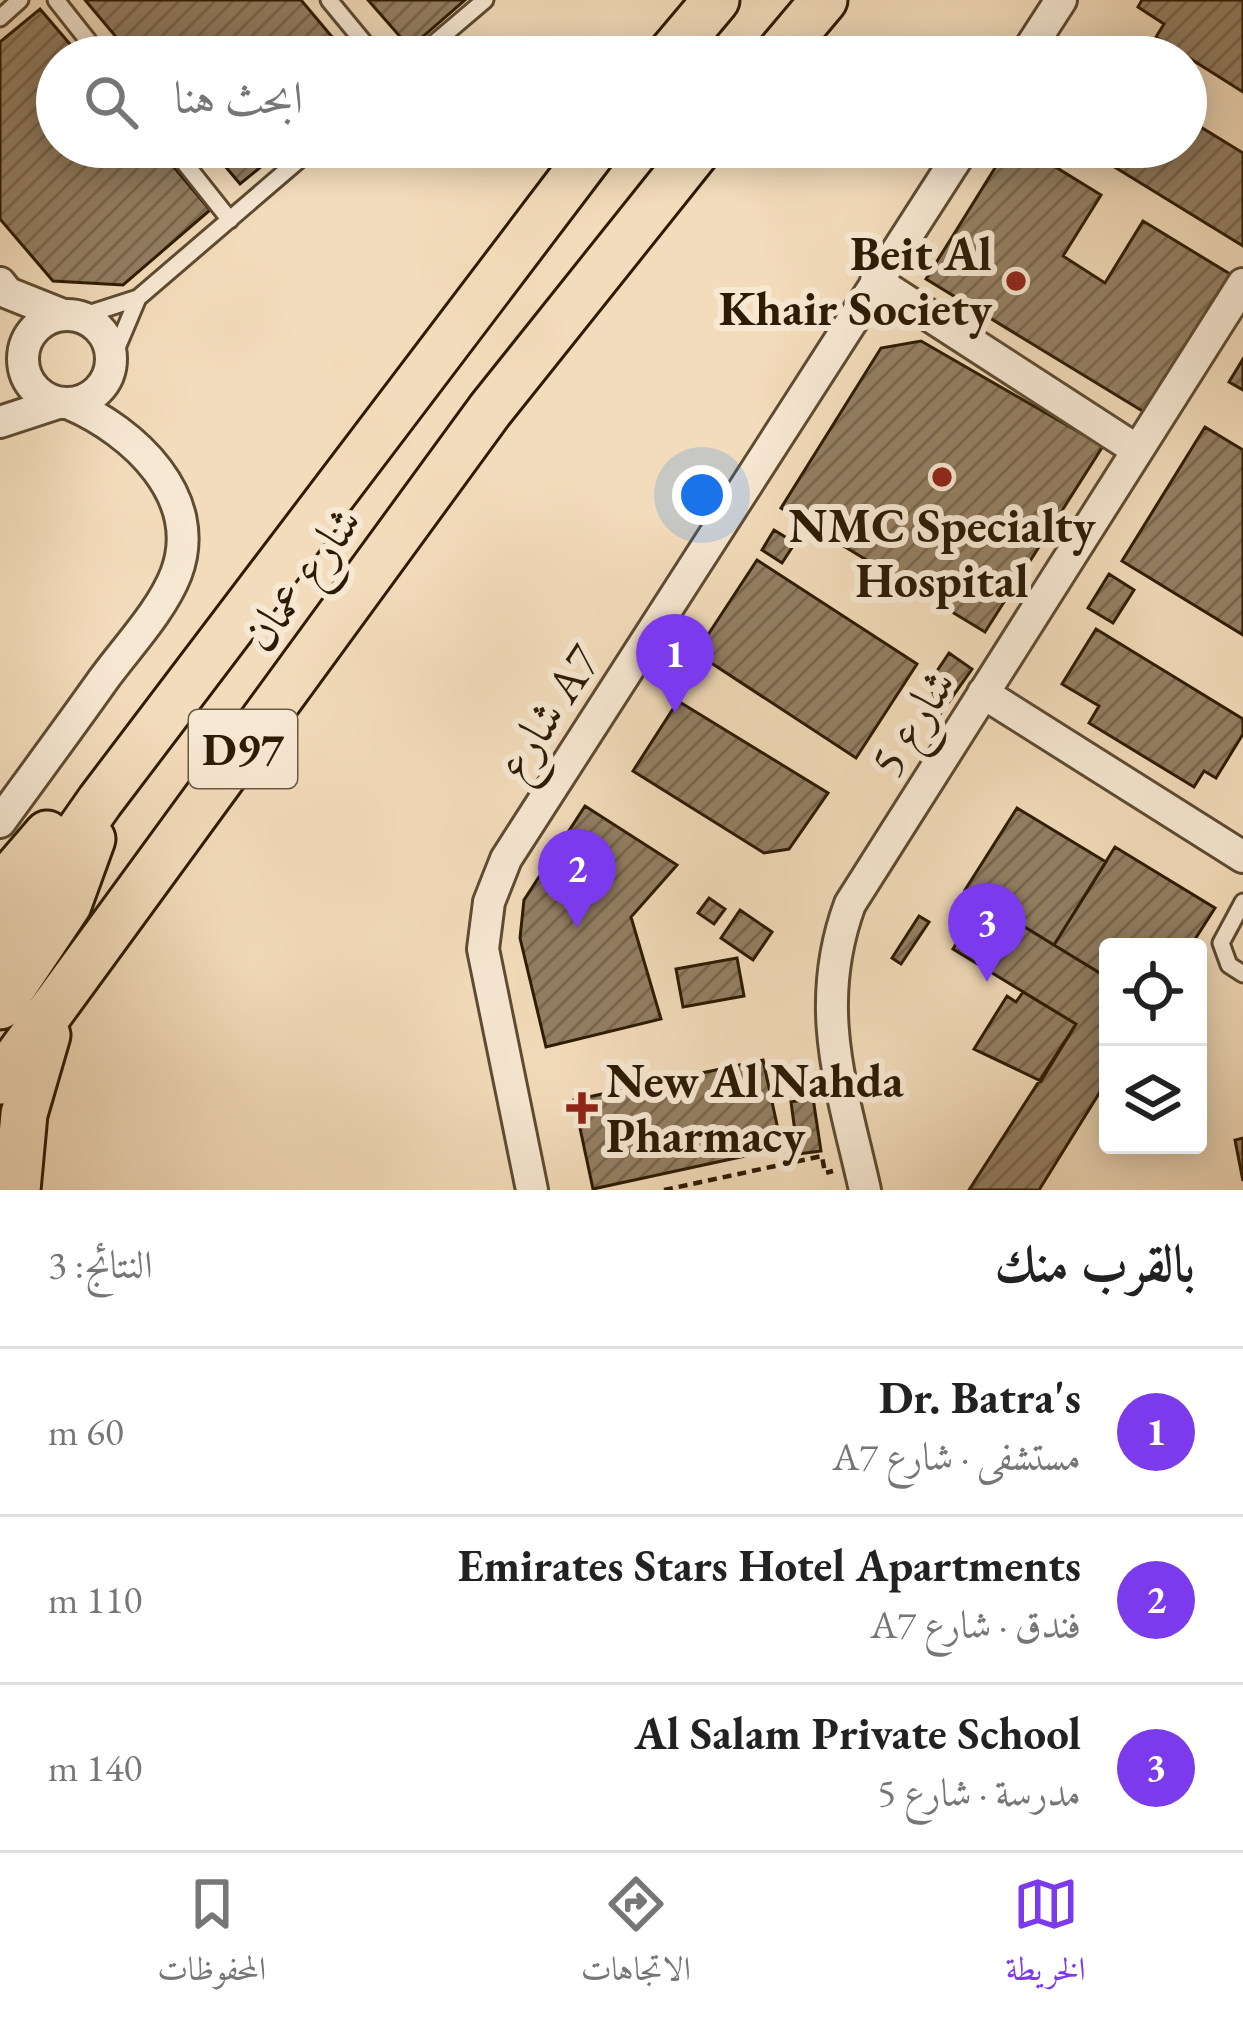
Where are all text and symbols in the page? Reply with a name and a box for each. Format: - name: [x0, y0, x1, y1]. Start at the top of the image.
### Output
- search box: [36, 36, 1207, 168]
- text: ابحث هنا: [174, 68, 303, 126]
- icon: search: [78, 69, 144, 135]
- place label: Beit Al Khair Society: [719, 222, 993, 339]
- marker: Beit Al Khair Society: [1003, 268, 1029, 294]
- marker: NMC Specialty Hospital: [929, 464, 955, 490]
- your location: [672, 465, 732, 525]
- street label: شارع عمان: [227, 493, 382, 668]
- place label: NMC Specialty Hospital: [788, 494, 1097, 611]
- pin: 1: [636, 614, 714, 713]
- street label: شارع A7: [480, 632, 622, 796]
- street label: شارع 5: [855, 656, 977, 792]
- road number: D97: [189, 710, 297, 788]
- pin: 2: [538, 829, 616, 928]
- pin: 3: [948, 883, 1026, 982]
- map controls: [1099, 938, 1207, 1154]
- button: locate: [1099, 938, 1207, 1046]
- button: layers: [1099, 1046, 1207, 1154]
- place label: New Al Nahda Pharmacy: [606, 1049, 905, 1166]
- marker: New Al Nahda Pharmacy: [569, 1095, 595, 1121]
- text: بالقرب منك: [994, 1230, 1195, 1296]
- text: النتائج: 3: [48, 1239, 153, 1290]
- text: Dr. Batra's: [879, 1368, 1081, 1426]
- text: 60 m: [48, 1406, 124, 1457]
- text: 1: [1146, 1406, 1166, 1457]
- text: مستشفى · شارع A7: [832, 1431, 1081, 1482]
- text: Emirates Stars Hotel Apartments: [458, 1536, 1081, 1594]
- text: 110 m: [48, 1574, 142, 1625]
- text: 2: [1146, 1574, 1166, 1625]
- text: فندق · شارع A7: [870, 1599, 1081, 1650]
- text: Al Salam Private School: [634, 1704, 1081, 1762]
- text: 140 m: [48, 1742, 142, 1793]
- text: 3: [1146, 1742, 1166, 1793]
- text: مدرسة · شارع 5: [877, 1767, 1081, 1818]
- tab: المحفوظات: [157, 1871, 266, 2001]
- tab: الاتجاهات: [581, 1871, 691, 2001]
- tab: الخريطة: [1005, 1871, 1086, 2001]

